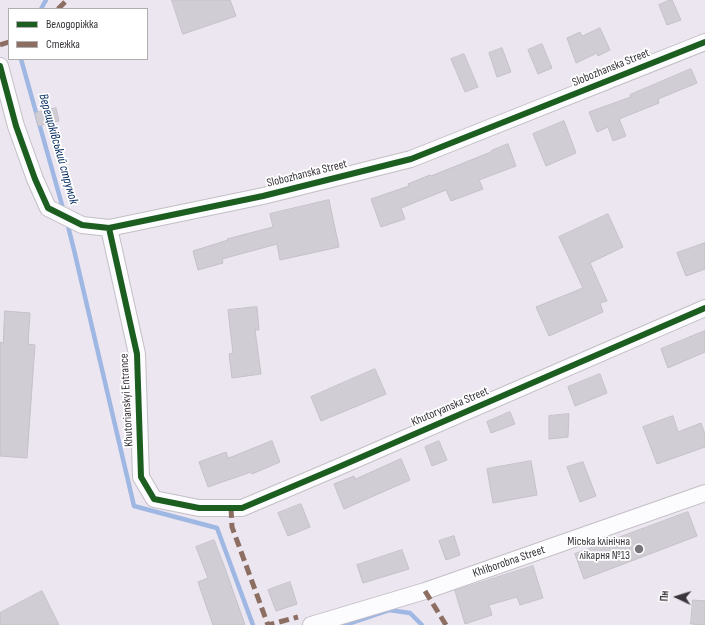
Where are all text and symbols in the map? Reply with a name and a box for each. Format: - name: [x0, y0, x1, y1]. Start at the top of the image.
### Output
- legend: [8, 8, 148, 60]
- text: Велодоріжка: [46, 17, 98, 32]
- text: Стежка: [46, 37, 80, 52]
- street label: Slobozhanska Street: [570, 46, 652, 90]
- water label: Верещаківський струмок: [35, 92, 81, 206]
- street label: Slobozhanska Street: [265, 157, 349, 191]
- street label: Khutorianskyi Entrance: [117, 353, 137, 447]
- street label: Khutoryanska Street: [409, 384, 491, 430]
- place label: Міська клінічна лікарня №13: [567, 535, 630, 563]
- street label: Khliborobna Street: [471, 543, 547, 581]
- marker: Міська клінічна лікарня №13: [633, 543, 645, 555]
- north arrow: [657, 577, 697, 617]
- text: Пн: [658, 590, 671, 602]

